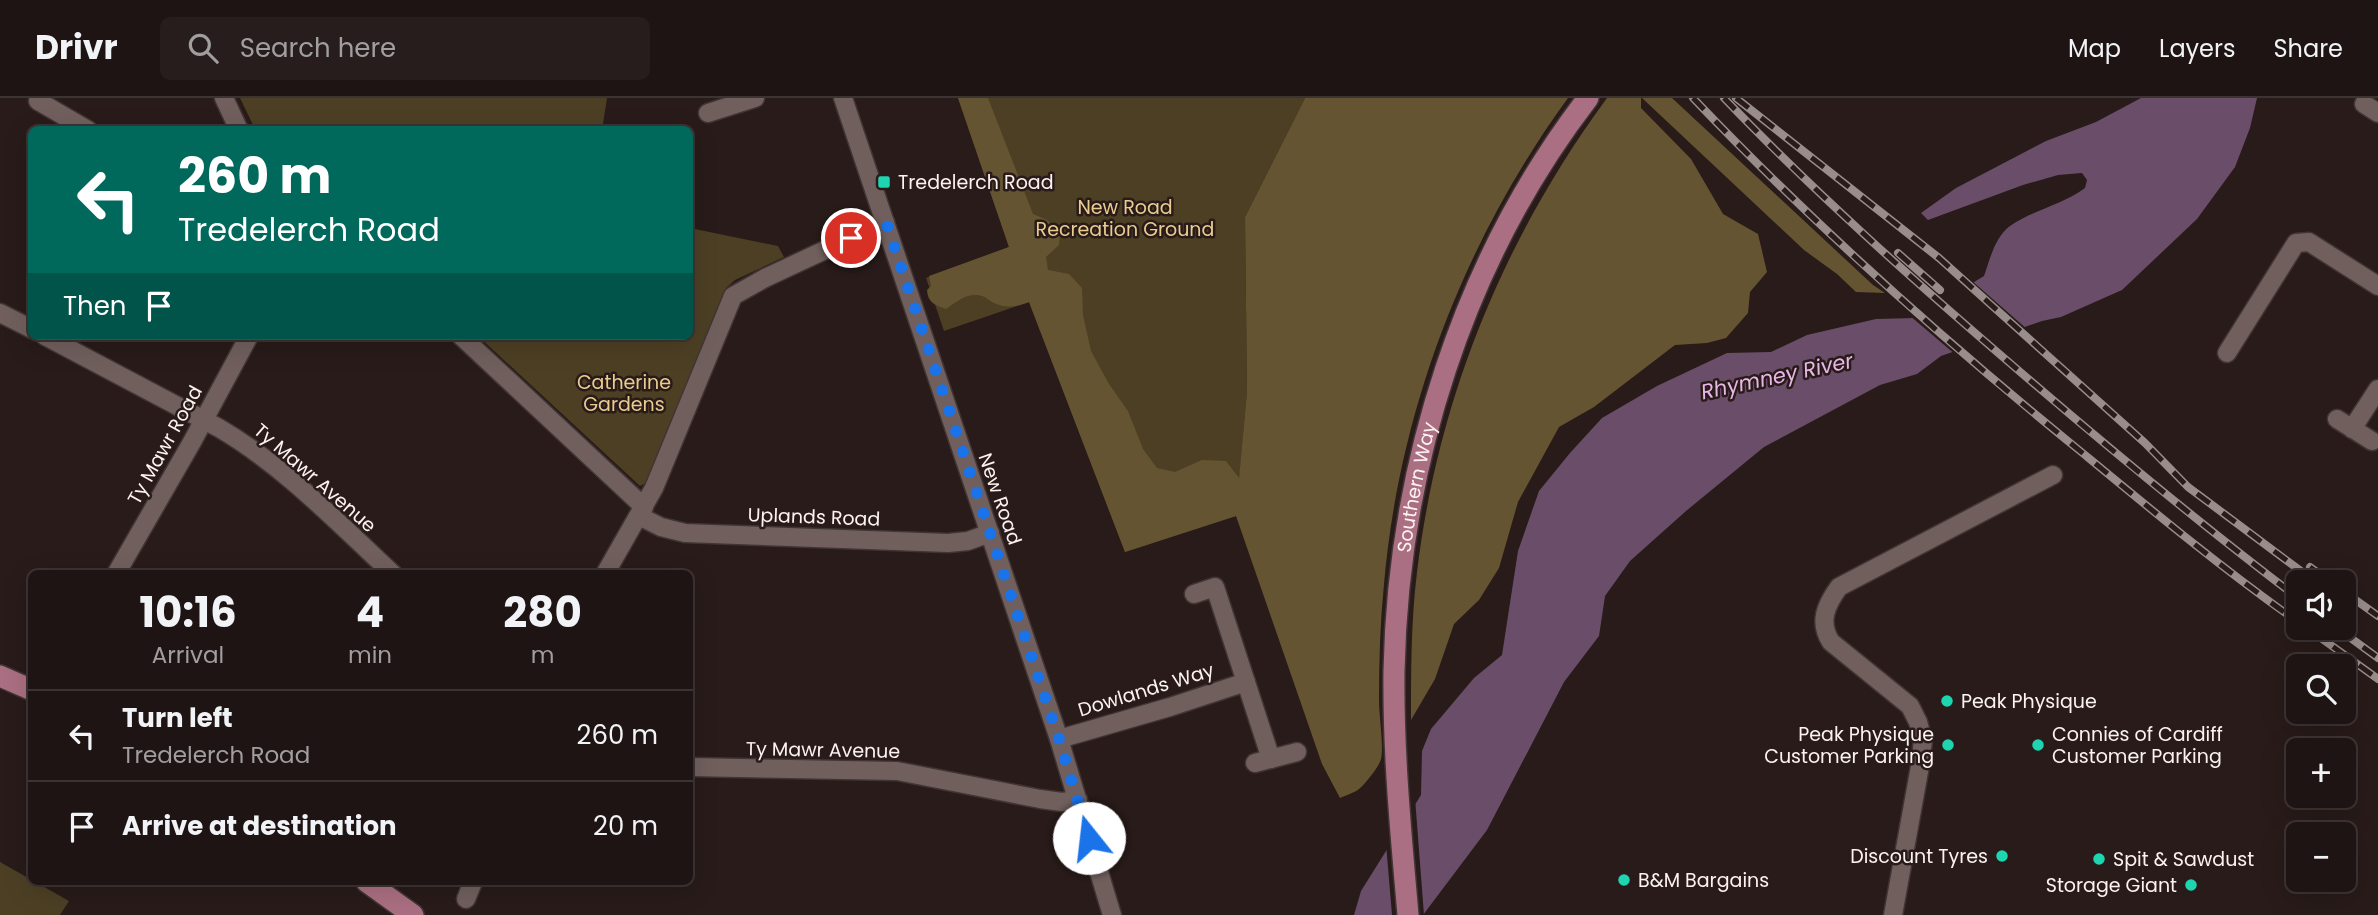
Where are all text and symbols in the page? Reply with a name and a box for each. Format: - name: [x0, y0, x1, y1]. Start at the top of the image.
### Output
- search box: [160, 17, 650, 80]
- text: Drivr: [35, 24, 118, 71]
- icon: search: [184, 29, 222, 67]
- text: Search here: [240, 30, 396, 66]
- text: Map: [2068, 32, 2121, 65]
- text: Layers: [2159, 32, 2235, 65]
- text: Share: [2273, 32, 2343, 65]
- text: 260 m: [178, 142, 331, 210]
- icon: left: [63, 154, 154, 245]
- place label: Tredelerch Road: [898, 169, 1053, 196]
- marker: Tredelerch Road: [876, 174, 892, 190]
- park label: New Road Recreation Ground: [1036, 194, 1214, 243]
- text: Tredelerch Road: [178, 207, 440, 252]
- pin: [821, 208, 881, 268]
- icon: arrive: [832, 219, 870, 257]
- icon: arrive: [140, 287, 178, 325]
- text: Then: [63, 288, 126, 324]
- water label: Rhymney River: [1698, 345, 1857, 406]
- park label: Catherine Gardens: [577, 369, 671, 418]
- street label: Ty Mawr Road: [121, 381, 209, 509]
- street label: Ty Mawr Avenue: [248, 417, 382, 539]
- street label: Southern Way: [1390, 418, 1443, 554]
- street label: New Road: [972, 450, 1028, 548]
- street label: Uplands Road: [747, 501, 881, 533]
- map controls: [2286, 570, 2356, 892]
- button: sound: [2286, 570, 2356, 640]
- text: 10:16: [139, 583, 237, 642]
- text: 4: [356, 583, 384, 642]
- text: 280: [503, 583, 582, 642]
- text: Arrival: [152, 639, 224, 671]
- text: min: [348, 639, 392, 671]
- text: m: [531, 639, 554, 671]
- button: search: [2286, 654, 2356, 724]
- street label: Dowlands Way: [1075, 656, 1218, 723]
- place label: Peak Physique: [1961, 688, 2097, 715]
- marker: Peak Physique: [1939, 693, 1955, 709]
- text: Turn left: [122, 700, 233, 736]
- icon: left: [63, 717, 101, 755]
- text: 260 m: [576, 717, 658, 753]
- place label: Peak Physique Customer Parking: [1764, 721, 1934, 770]
- place label: Connies of Cardiff Customer Parking: [2052, 721, 2223, 770]
- street label: Ty Mawr Avenue: [746, 735, 900, 765]
- marker: Peak Physique Customer Parking: [1940, 737, 1956, 753]
- marker: Connies of Cardiff Customer Parking: [2030, 737, 2046, 753]
- button: +: [2286, 738, 2356, 808]
- text: Tredelerch Road: [122, 739, 310, 771]
- position arrow: [1052, 801, 1126, 875]
- icon: arrive: [63, 808, 101, 846]
- text: Arrive at destination: [122, 808, 397, 844]
- text: 20 m: [593, 808, 658, 844]
- button: −: [2286, 822, 2356, 892]
- place label: Discount Tyres: [1850, 843, 1988, 870]
- place label: Spit & Sawdust: [2113, 846, 2254, 873]
- marker: Discount Tyres: [1994, 848, 2010, 864]
- marker: Spit & Sawdust: [2091, 851, 2107, 867]
- place label: B&M Bargains: [1638, 867, 1769, 894]
- marker: B&M Bargains: [1616, 872, 1632, 888]
- place label: Storage Giant: [2046, 872, 2177, 899]
- marker: Storage Giant: [2183, 877, 2199, 893]

